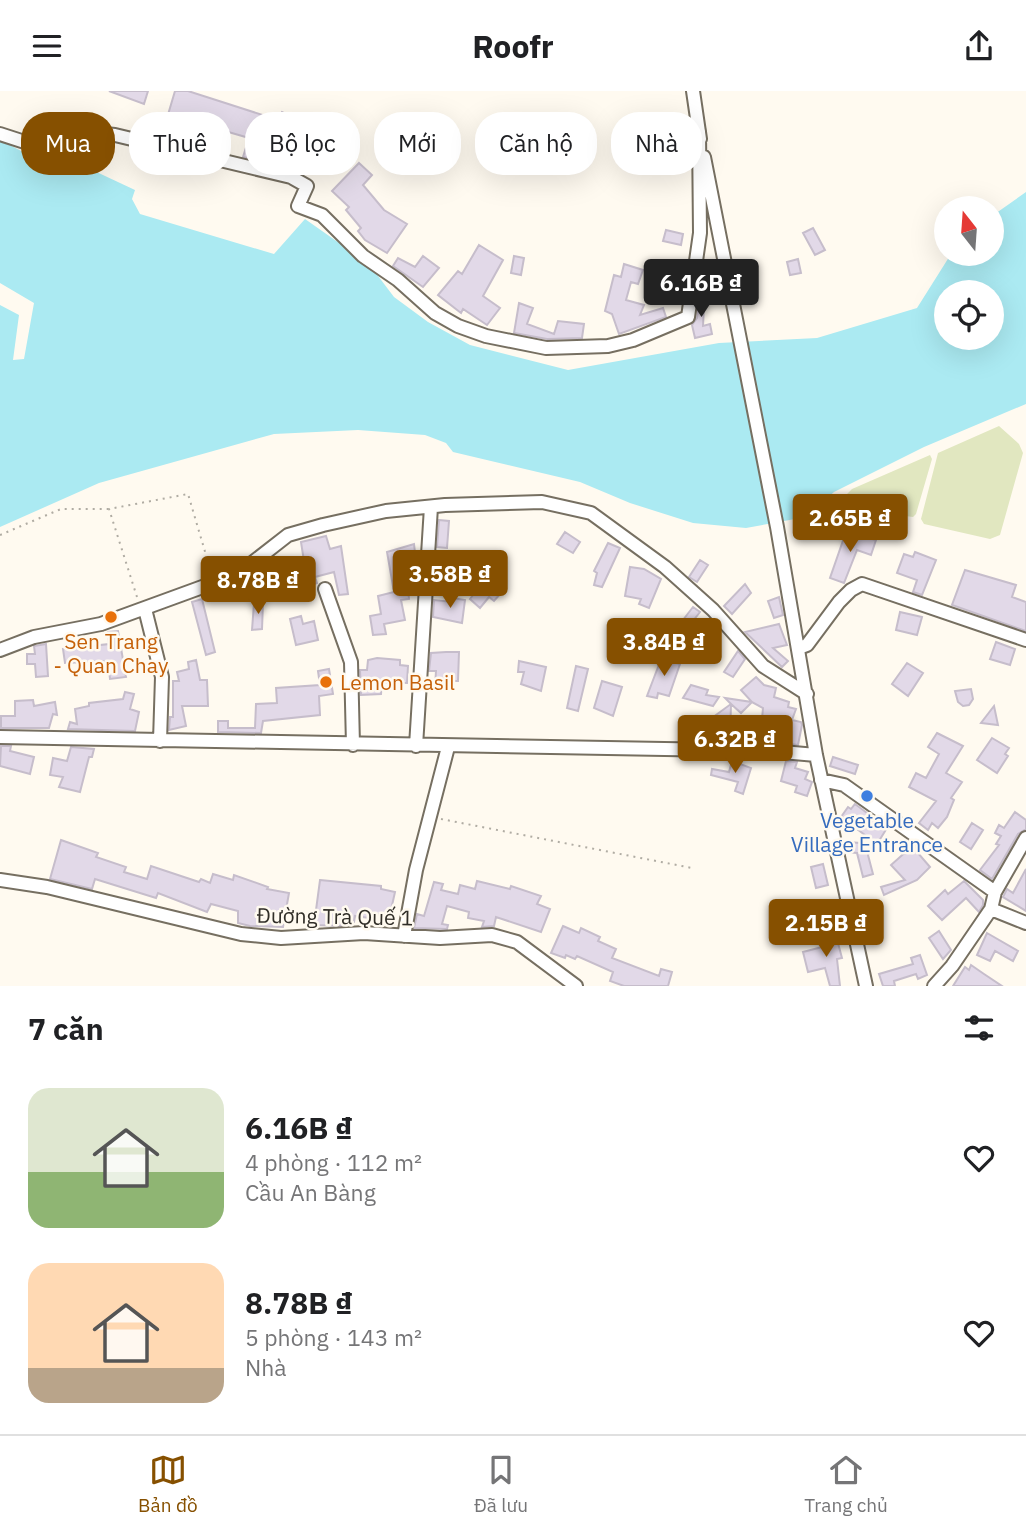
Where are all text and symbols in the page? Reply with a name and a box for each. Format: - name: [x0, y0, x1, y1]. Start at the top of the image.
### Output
- text: Roofr: [472, 25, 554, 67]
- icon: menu: [28, 27, 66, 65]
- icon: share: [960, 27, 998, 65]
- chip: Mua: [21, 112, 115, 175]
- chip: Thuê: [129, 112, 231, 175]
- chip: Bộ lọc: [245, 112, 360, 175]
- chip: Mới: [374, 112, 461, 175]
- chip: Căn hộ: [475, 112, 597, 175]
- chip: Nhà: [611, 112, 702, 175]
- north arrow: [934, 196, 1004, 266]
- map controls: [934, 196, 1004, 350]
- pin: 6.16B ₫: [636, 259, 766, 319]
- text: 6.16B ₫: [660, 267, 742, 297]
- button: locate: [934, 280, 1004, 350]
- pin: 2.65B ₫: [785, 495, 915, 554]
- text: 2.65B ₫: [809, 502, 891, 532]
- pin: 3.58B ₫: [385, 551, 515, 610]
- pin: 8.78B ₫: [193, 557, 323, 616]
- text: 3.58B ₫: [409, 558, 491, 588]
- text: 8.78B ₫: [217, 564, 299, 594]
- marker: Sen Trang - Quan Chay: [103, 609, 119, 625]
- pin: 3.84B ₫: [599, 619, 729, 678]
- text: 3.84B ₫: [623, 626, 705, 656]
- place label: Sen Trang - Quan Chay: [54, 627, 169, 679]
- place label: Lemon Basil: [340, 668, 455, 696]
- marker: Lemon Basil: [318, 674, 334, 690]
- pin: 6.32B ₫: [670, 715, 800, 775]
- text: 6.32B ₫: [694, 723, 776, 753]
- marker: Vegetable Village Entrance: [859, 788, 875, 804]
- place label: Vegetable Village Entrance: [791, 806, 943, 858]
- pin: 2.15B ₫: [761, 899, 891, 959]
- street label: Đường Trà Quế 1: [256, 901, 414, 931]
- text: 2.15B ₫: [785, 907, 867, 937]
- text: 7 căn: [28, 1009, 104, 1048]
- icon: filters: [960, 1009, 998, 1047]
- text: 6.16B ₫: [245, 1108, 353, 1147]
- icon: home: [84, 1116, 168, 1200]
- icon: heart: [960, 1139, 998, 1177]
- text: 4 phòng · 112 m²: [245, 1147, 422, 1177]
- text: Cầu An Bàng: [245, 1177, 376, 1207]
- text: 8.78B ₫: [245, 1283, 353, 1322]
- icon: home: [84, 1291, 168, 1375]
- icon: heart: [960, 1314, 998, 1352]
- text: 5 phòng · 143 m²: [245, 1322, 422, 1352]
- text: Nhà: [245, 1352, 287, 1382]
- tab: Bản đồ: [138, 1451, 198, 1517]
- tab: Đã lưu: [474, 1451, 528, 1517]
- tab: Trang chủ: [804, 1451, 888, 1517]

